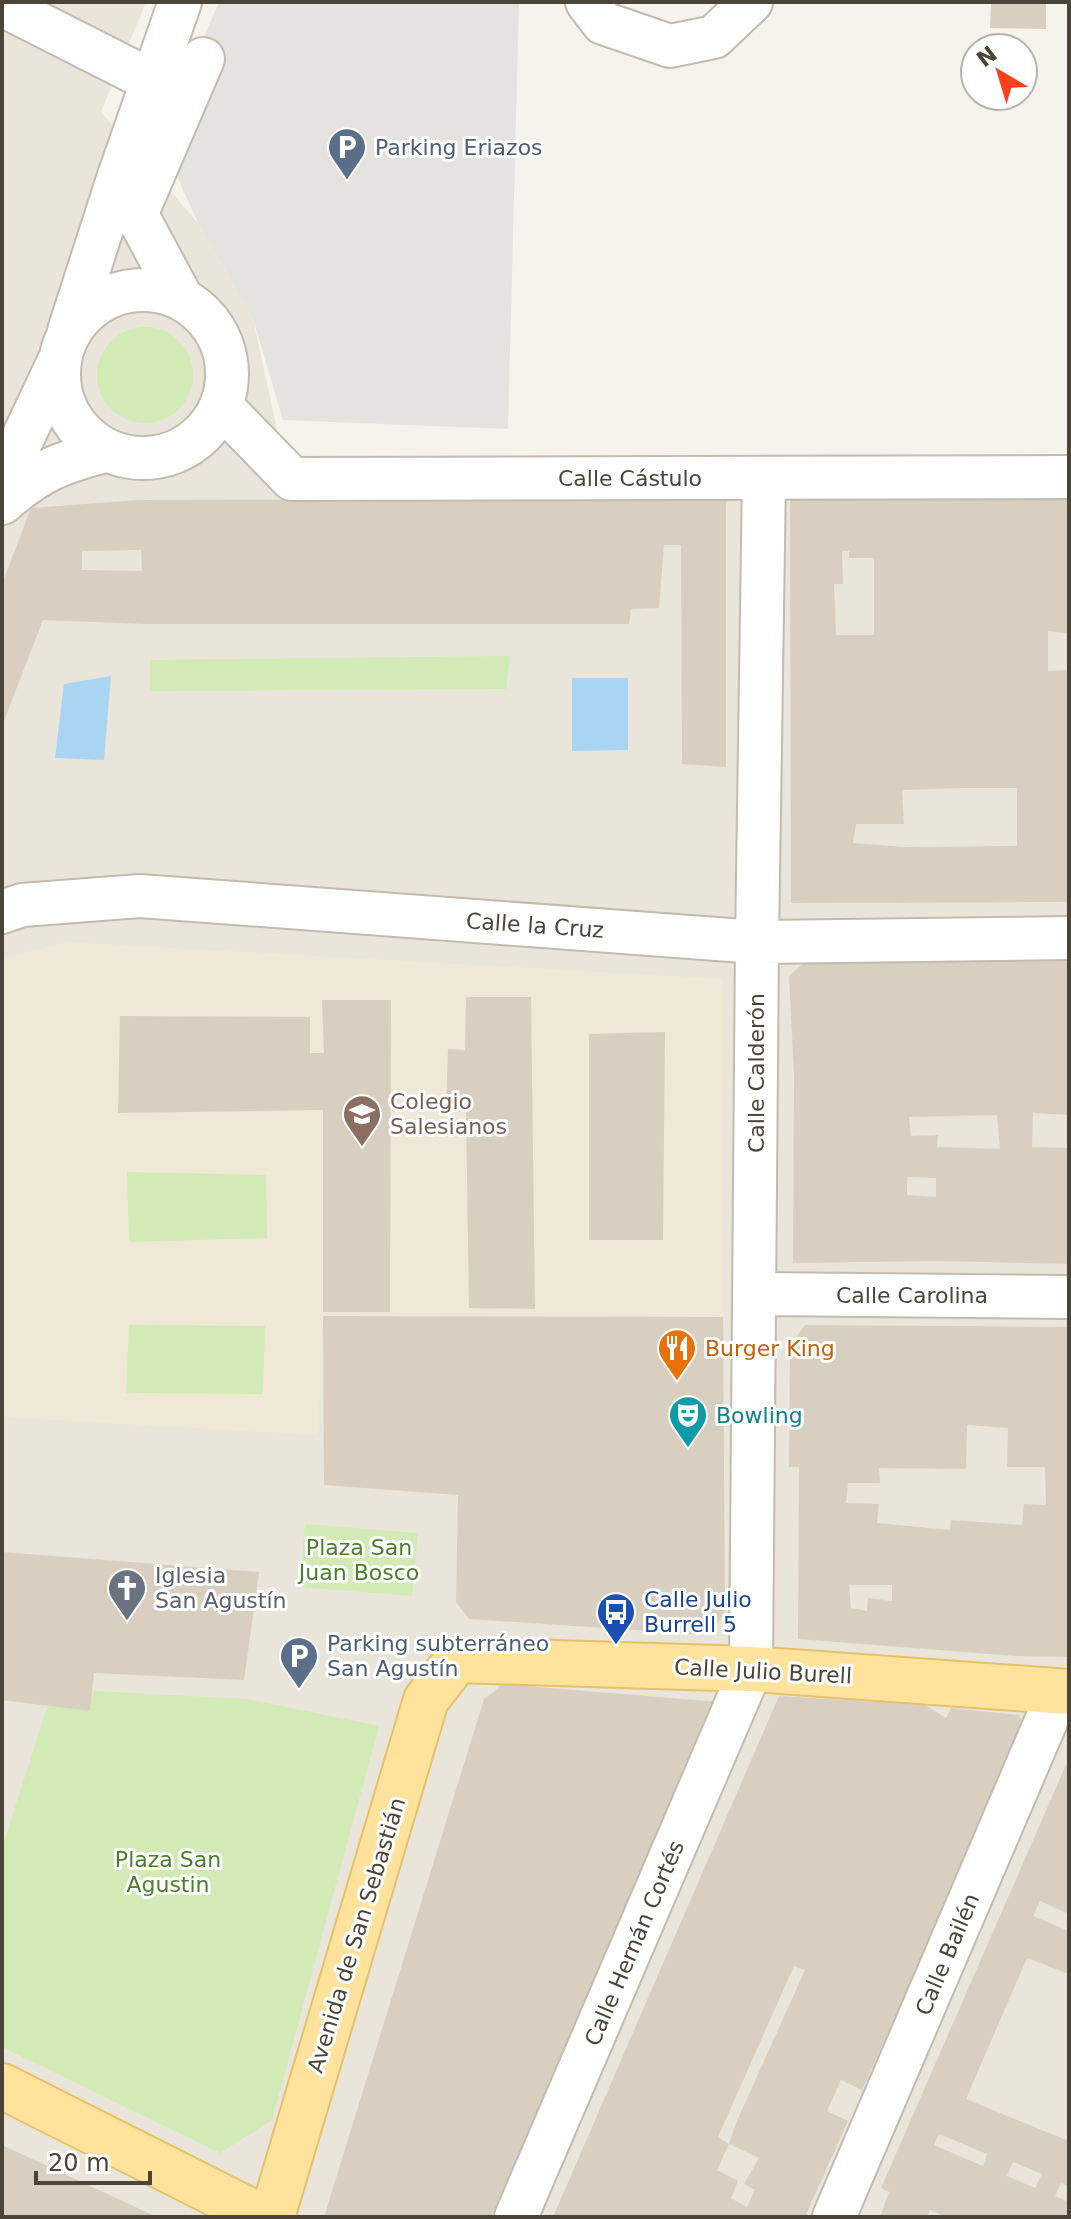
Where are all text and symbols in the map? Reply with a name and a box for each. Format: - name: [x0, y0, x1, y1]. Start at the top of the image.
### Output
- north arrow: [959, 32, 1039, 112]
- text: N: [972, 41, 1002, 72]
- parking icon: Parking Eriazos: [326, 126, 368, 181]
- place label: Parking Eriazos: [375, 135, 543, 160]
- street label: Calle Cástulo: [558, 466, 702, 491]
- street label: Calle la Cruz: [465, 908, 605, 943]
- street label: Calle Calderón: [744, 993, 769, 1153]
- place label: Colegio Salesianos: [390, 1089, 507, 1139]
- school or university icon: Colegio Salesianos: [341, 1093, 383, 1148]
- street label: Calle Carolina: [836, 1283, 988, 1308]
- restaurant icon: Burger King: [656, 1327, 698, 1382]
- place label: Burger King: [705, 1336, 835, 1361]
- theatre icon: Bowling: [667, 1394, 709, 1449]
- place label: Bowling: [716, 1403, 803, 1428]
- park label: Plaza San Juan Bosco: [297, 1535, 419, 1585]
- place label: Iglesia San Agustín: [155, 1563, 286, 1613]
- church icon: Iglesia San Agustín: [106, 1567, 148, 1622]
- place label: Calle Julio Burrell 5: [644, 1587, 752, 1637]
- bus stop icon: Calle Julio Burrell 5: [595, 1591, 637, 1646]
- place label: Parking subterráneo San Agustín: [327, 1631, 549, 1681]
- parking icon: Parking subterráneo San Agustín: [278, 1635, 320, 1690]
- street label: Calle Julio Burell: [673, 1654, 853, 1689]
- street label: Avenida de San Sebastián: [303, 1795, 410, 2076]
- street label: Calle Hernán Cortés: [580, 1837, 689, 2049]
- park label: Plaza San Agustin: [115, 1847, 221, 1897]
- street label: Calle Bailén: [911, 1890, 984, 2019]
- scale bar: [36, 2135, 150, 2185]
- text: 20 m: [48, 2149, 110, 2177]

